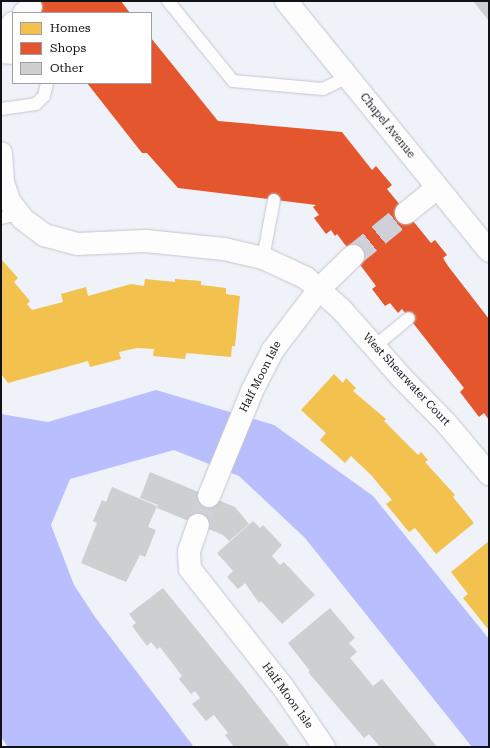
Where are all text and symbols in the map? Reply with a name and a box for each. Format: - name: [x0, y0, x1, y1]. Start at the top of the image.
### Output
- legend: [12, 12, 152, 84]
- text: Homes: [50, 21, 90, 35]
- text: Shops: [50, 41, 86, 55]
- text: Other: [50, 61, 83, 75]
- street label: Chapel Avenue: [357, 91, 417, 161]
- street label: West Shearwater Court: [360, 331, 452, 429]
- street label: Half Moon Isle: [237, 339, 285, 415]
- street label: Half Moon Isle: [259, 661, 315, 731]

